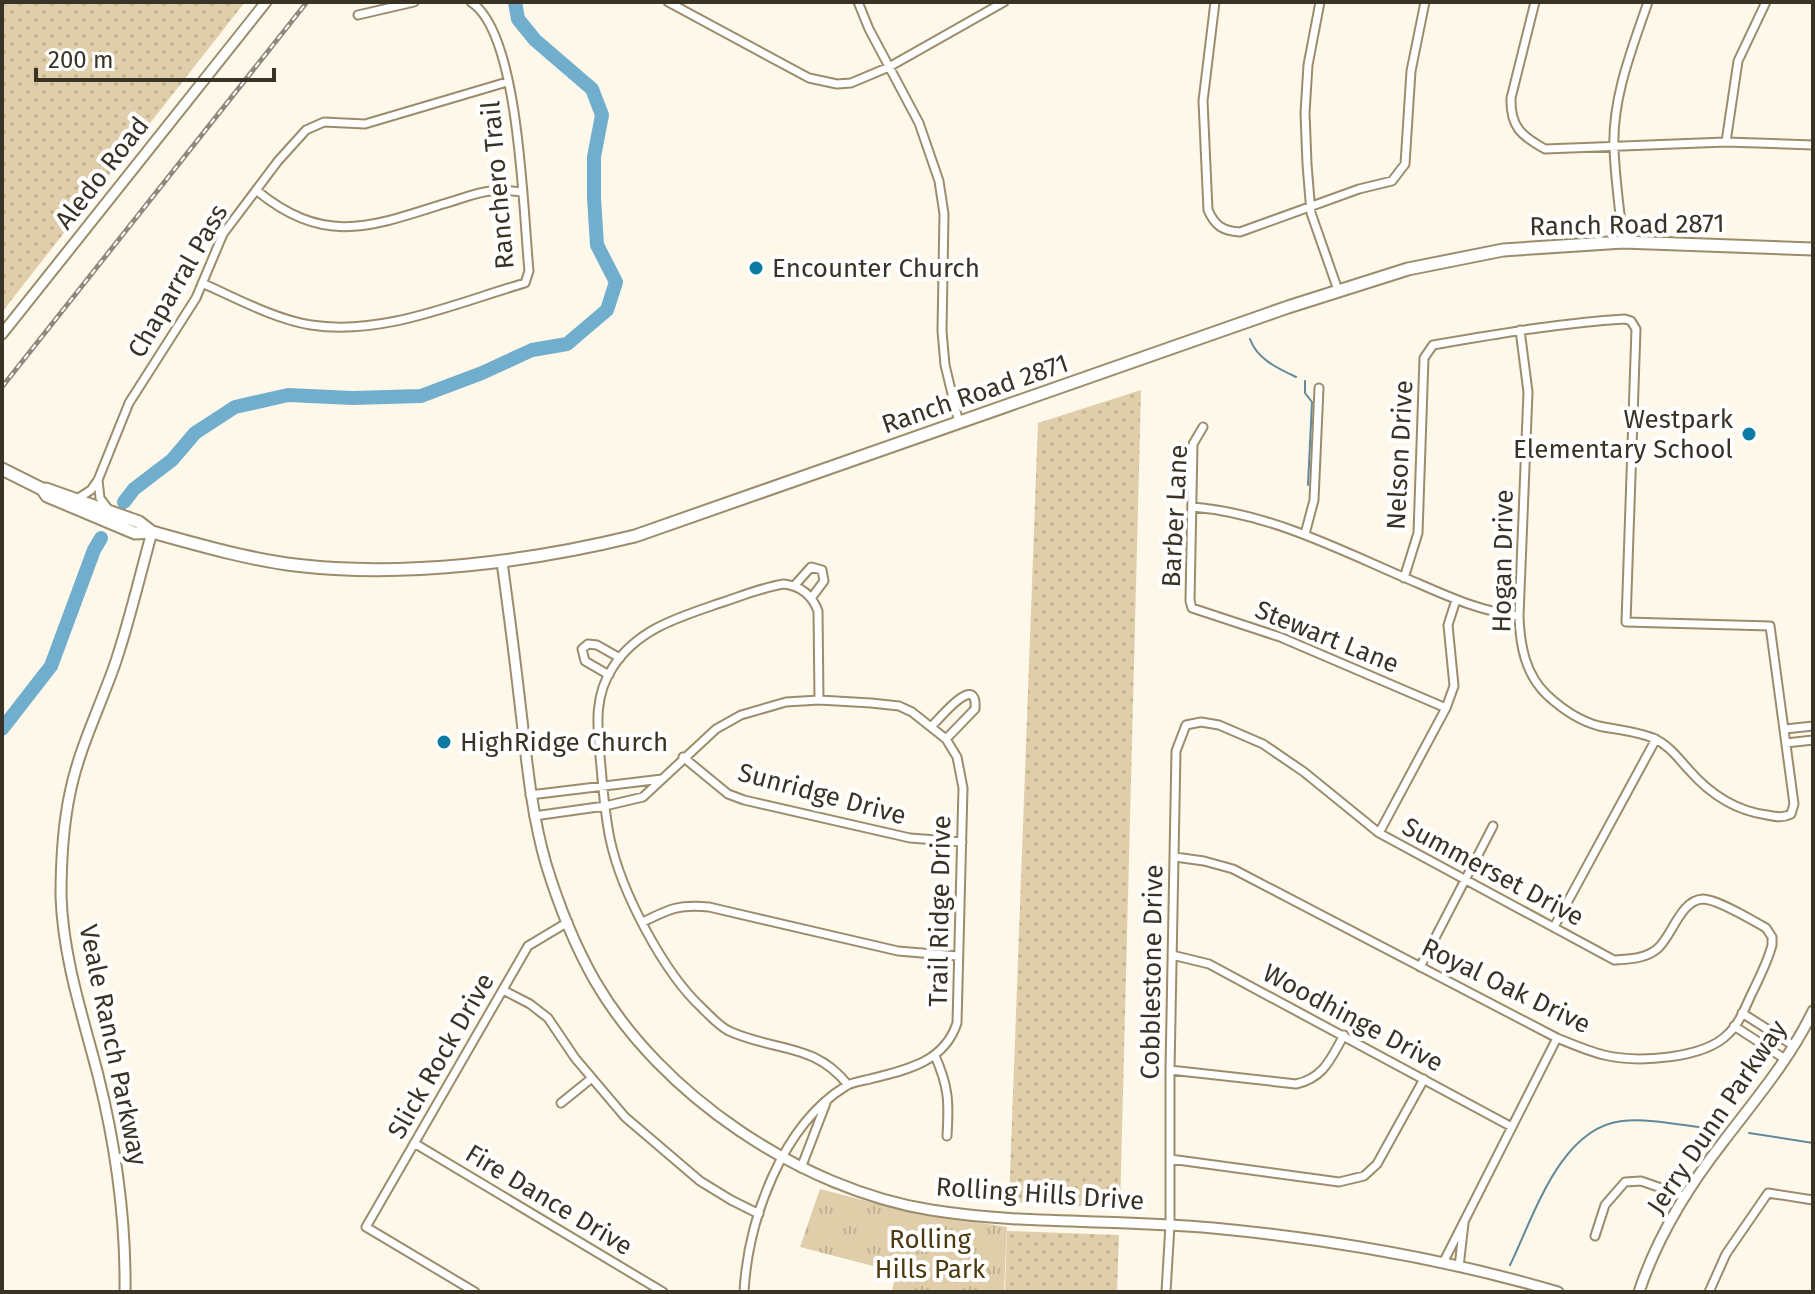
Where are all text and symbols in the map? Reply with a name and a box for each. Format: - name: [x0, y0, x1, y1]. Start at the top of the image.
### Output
- scale bar: [36, 32, 274, 82]
- text: 200 m: [48, 46, 114, 74]
- street label: Ranchero Trail: [475, 99, 521, 270]
- street label: Aledo Road: [48, 111, 156, 235]
- street label: Chaparral Pass: [122, 199, 234, 363]
- street label: Ranch Road 2871: [1529, 208, 1725, 242]
- place label: Encounter Church: [772, 253, 980, 284]
- marker: Encounter Church: [747, 259, 765, 277]
- street label: Ranch Road 2871: [878, 348, 1072, 440]
- street label: Nelson Drive: [1381, 379, 1419, 531]
- place label: Westpark Elementary School: [1513, 404, 1734, 465]
- marker: Westpark Elementary School: [1740, 425, 1758, 443]
- street label: Barber Lane: [1156, 444, 1194, 588]
- street label: Hogan Drive: [1486, 489, 1520, 633]
- street label: Stewart Lane: [1251, 594, 1403, 680]
- place label: HighRidge Church: [460, 727, 668, 758]
- marker: HighRidge Church: [435, 733, 453, 751]
- street label: Sunridge Drive: [735, 757, 909, 831]
- street label: Summerset Drive: [1397, 811, 1589, 933]
- street label: Trail Ridge Drive: [923, 815, 957, 1007]
- street label: Cobblestone Drive: [1135, 864, 1169, 1080]
- street label: Veale Ranch Parkway: [72, 922, 154, 1169]
- street label: Royal Oak Drive: [1416, 932, 1596, 1040]
- street label: Woodhinge Drive: [1257, 957, 1449, 1079]
- street label: Slick Rock Drive: [381, 968, 501, 1144]
- street label: Jerry Dunn Parkway: [1641, 1014, 1793, 1220]
- street label: Fire Dance Drive: [460, 1138, 638, 1262]
- street label: Rolling Hills Drive: [935, 1171, 1145, 1217]
- park label: Rolling Hills Park: [875, 1224, 986, 1285]

